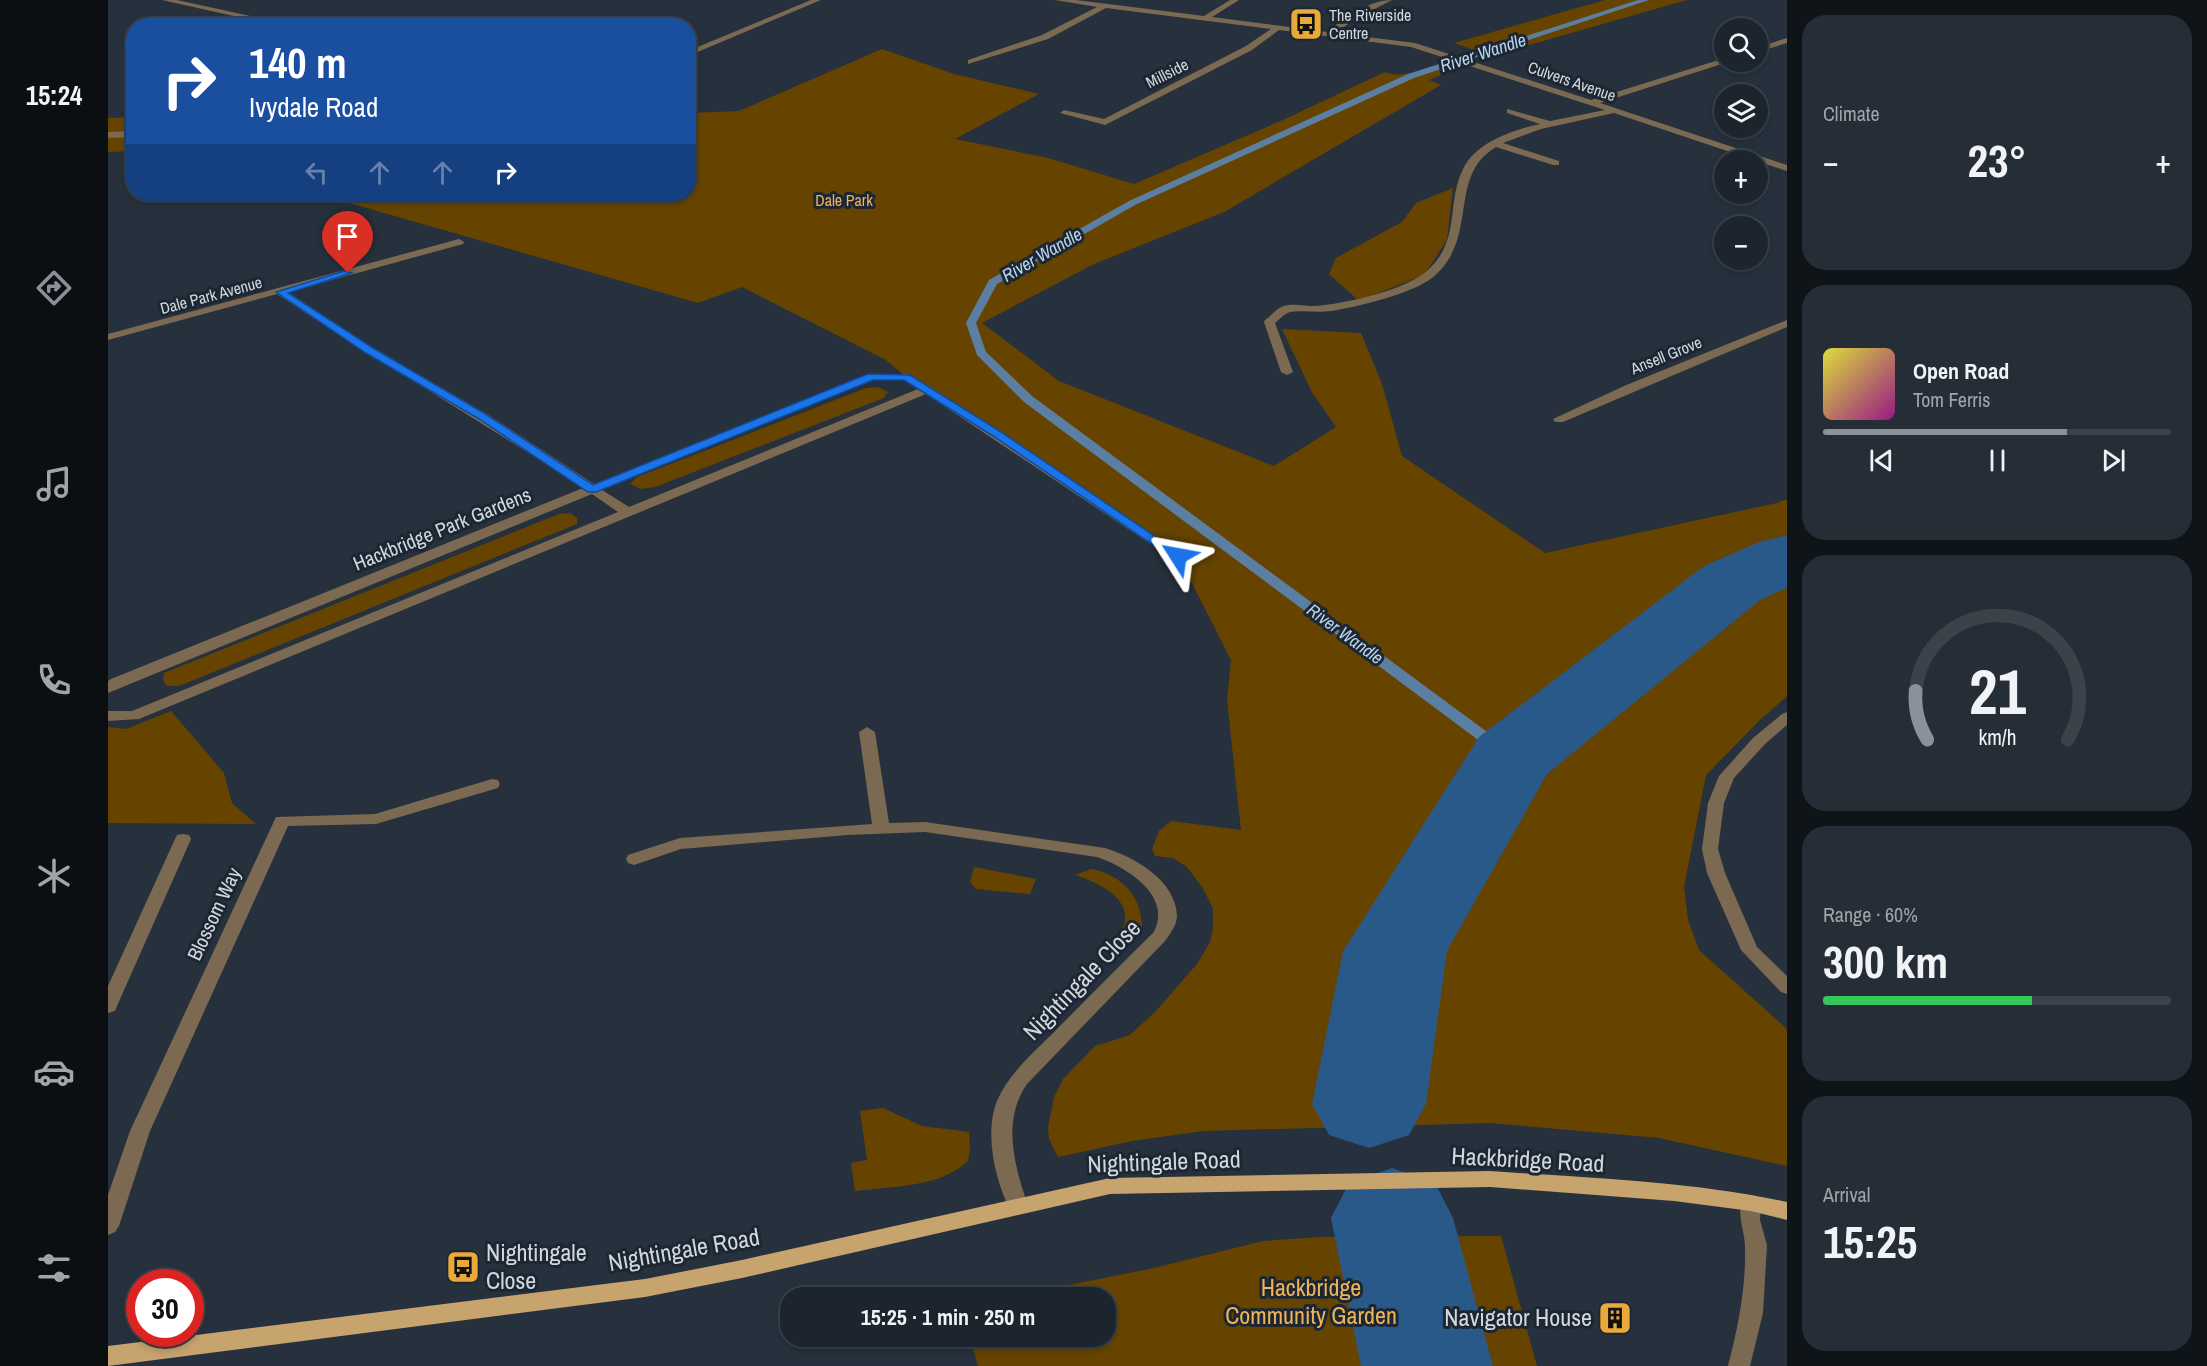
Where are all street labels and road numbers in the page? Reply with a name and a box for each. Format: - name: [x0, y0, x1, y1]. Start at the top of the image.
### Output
- street label: Millside: [1142, 53, 1192, 93]
- street label: Culvers Avenue: [1525, 56, 1619, 106]
- street label: Dale Park Avenue: [158, 271, 264, 319]
- street label: Ansell Grove: [1626, 331, 1705, 380]
- street label: Hackbridge Park Gardens: [349, 481, 535, 577]
- street label: Blossom Way: [180, 862, 247, 965]
- street label: Nightingale Close: [1015, 912, 1147, 1047]
- street label: Hackbridge Road: [1451, 1139, 1605, 1179]
- street label: Nightingale Road: [1087, 1142, 1241, 1180]
- street label: Nightingale Road: [606, 1220, 762, 1278]

